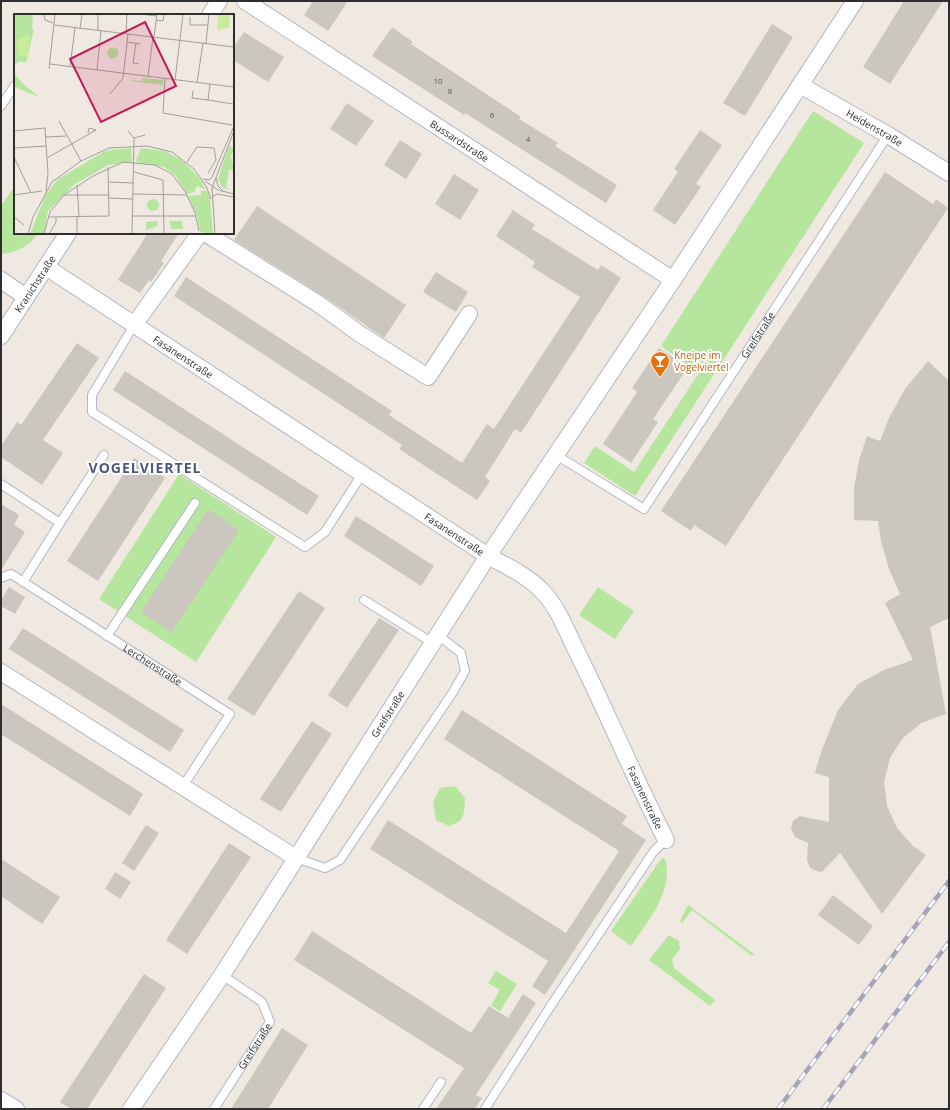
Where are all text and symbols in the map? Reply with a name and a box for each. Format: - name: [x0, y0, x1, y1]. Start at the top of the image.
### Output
- inset map: [14, 14, 234, 234]
- house number: 10: [433, 75, 443, 86]
- house number: 8: [448, 85, 453, 96]
- street label: Heidenstraße: [844, 106, 906, 150]
- house number: 6: [490, 109, 495, 120]
- street label: Bussardstraße: [427, 116, 492, 165]
- house number: 4: [526, 133, 531, 144]
- street label: Kranichstraße: [11, 253, 59, 315]
- street label: Greifstraße: [737, 309, 778, 361]
- street label: Fasanenstraße: [151, 332, 216, 382]
- place label: Kneipe im Vogelviertel: [674, 348, 728, 374]
- bar icon: Kneipe im Vogelviertel: [649, 350, 671, 378]
- district label: VOGELVIERTEL: [89, 458, 201, 477]
- street label: Fasanenstraße: [422, 509, 487, 559]
- street label: Lerchenstraße: [121, 641, 185, 689]
- street label: Greifstraße: [368, 688, 408, 740]
- street label: Fasanenstraße: [624, 763, 667, 832]
- street label: Greifstraße: [234, 1020, 275, 1072]

